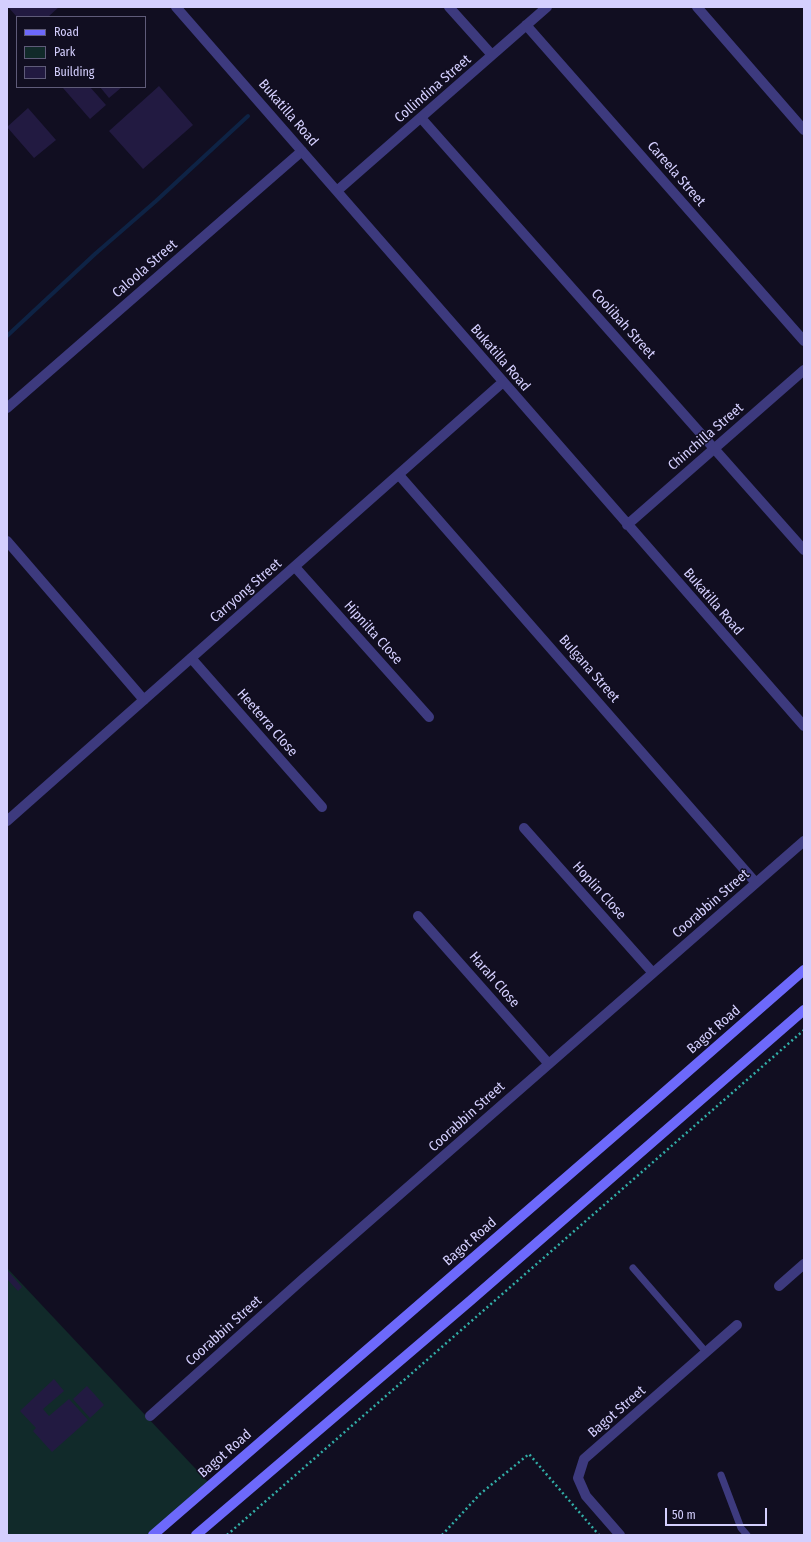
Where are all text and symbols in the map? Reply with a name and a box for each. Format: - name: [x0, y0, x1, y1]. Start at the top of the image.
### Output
- legend: [16, 16, 146, 88]
- text: Road: [54, 25, 79, 39]
- text: Park: [54, 45, 75, 59]
- street label: Collindina Street: [391, 51, 475, 127]
- text: Building: [54, 65, 94, 79]
- street label: Bukatilla Road: [255, 76, 321, 150]
- street label: Careela Street: [643, 138, 709, 210]
- street label: Caloola Street: [109, 236, 181, 302]
- street label: Coolibah Street: [587, 286, 659, 362]
- street label: Bukatilla Road: [467, 321, 533, 395]
- street label: Chinchilla Street: [665, 400, 747, 474]
- street label: Carryong Street: [207, 556, 285, 626]
- street label: Bukatilla Road: [680, 565, 746, 639]
- street label: Hipnilta Close: [340, 598, 406, 668]
- street label: Bulgana Street: [555, 632, 623, 706]
- street label: Heeterra Close: [233, 686, 301, 760]
- street label: Hoplin Close: [569, 859, 629, 923]
- street label: Coorabbin Street: [669, 866, 753, 942]
- street label: Harah Close: [465, 949, 523, 1011]
- street label: Bagot Road: [684, 1002, 744, 1058]
- street label: Coorabbin Street: [426, 1079, 508, 1155]
- street label: Bagot Road: [440, 1214, 500, 1270]
- street label: Coorabbin Street: [183, 1293, 265, 1369]
- street label: Bagot Street: [585, 1383, 649, 1441]
- street label: Bagot Road: [195, 1426, 255, 1482]
- scale bar: [667, 1500, 769, 1526]
- text: 50 m: [672, 1508, 696, 1522]

